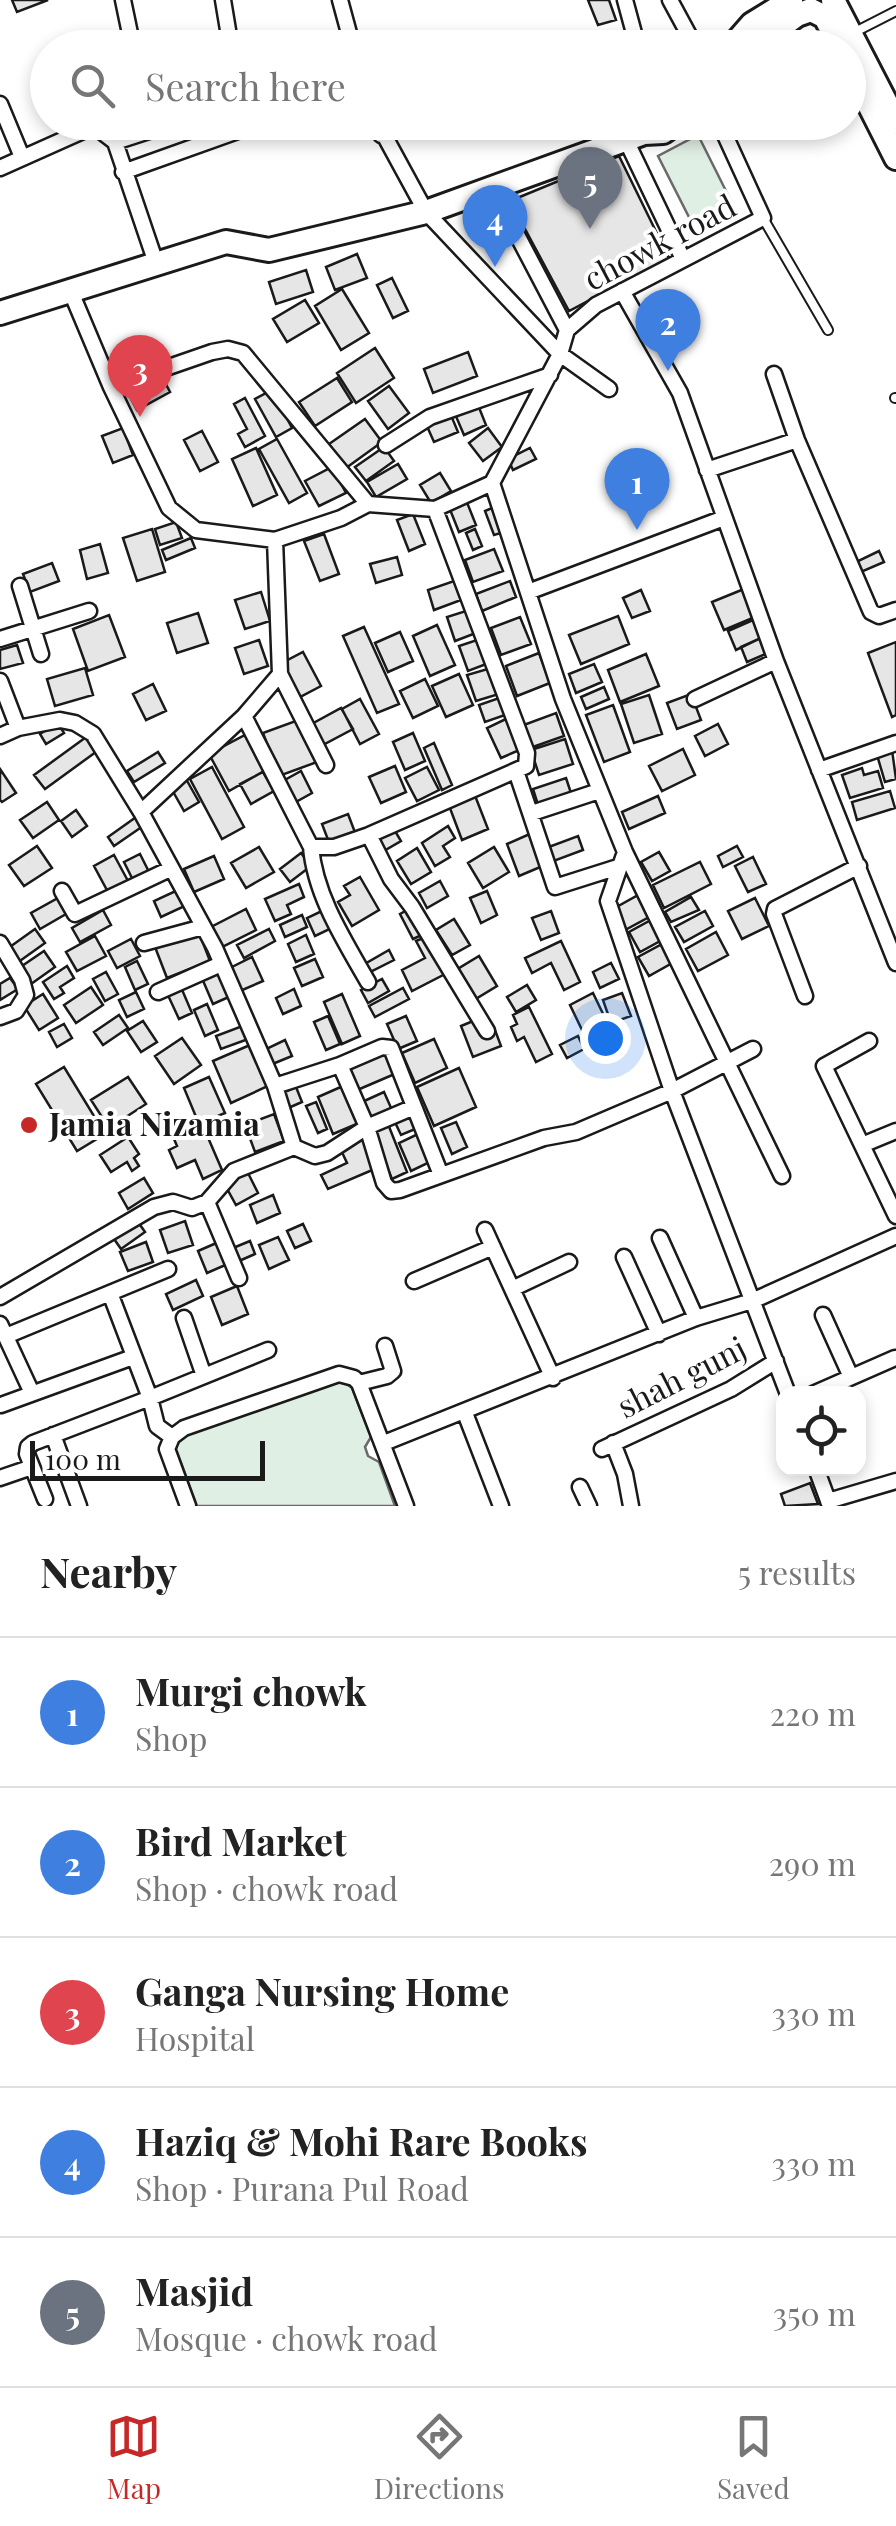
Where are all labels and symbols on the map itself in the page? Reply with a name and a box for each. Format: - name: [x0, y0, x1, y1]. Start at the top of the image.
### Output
- pin: 5: [558, 146, 622, 229]
- street label: chowk road: [575, 183, 742, 299]
- pin: 4: [462, 184, 528, 267]
- pin: 2: [636, 288, 700, 371]
- pin: 3: [108, 334, 172, 417]
- pin: 1: [604, 448, 670, 530]
- your location: [580, 1013, 631, 1064]
- place label: Jamia Nizamia: [48, 1101, 260, 1144]
- marker: Jamia Nizamia: [18, 1114, 40, 1136]
- street label: shah gunj: [609, 1325, 753, 1426]
- scale bar: [30, 1436, 265, 1480]

